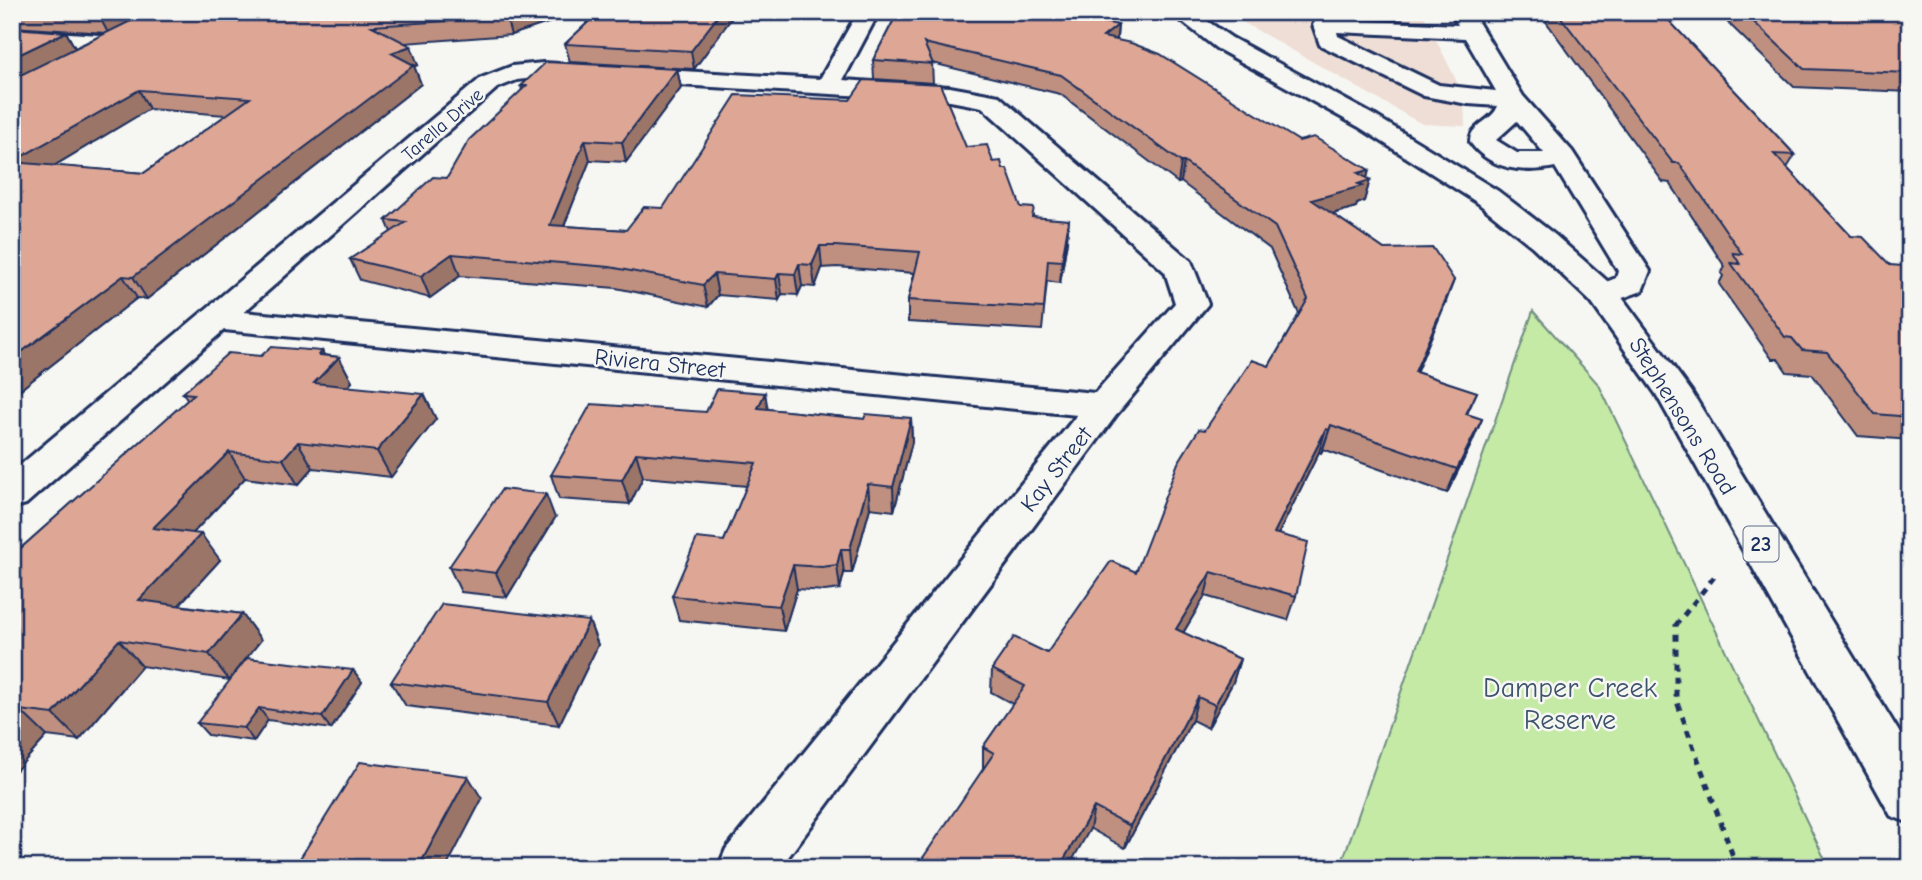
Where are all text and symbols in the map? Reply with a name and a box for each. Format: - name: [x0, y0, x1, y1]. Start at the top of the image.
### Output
- street label: Tarella Drive: [398, 84, 488, 166]
- street label: Stephensons Road: [1623, 333, 1742, 500]
- street label: Riviera Street: [593, 343, 728, 384]
- street label: Kay Street: [1015, 420, 1099, 517]
- road number: 23: [1744, 526, 1778, 562]
- park label: Damper Creek Reserve: [1483, 672, 1657, 736]

